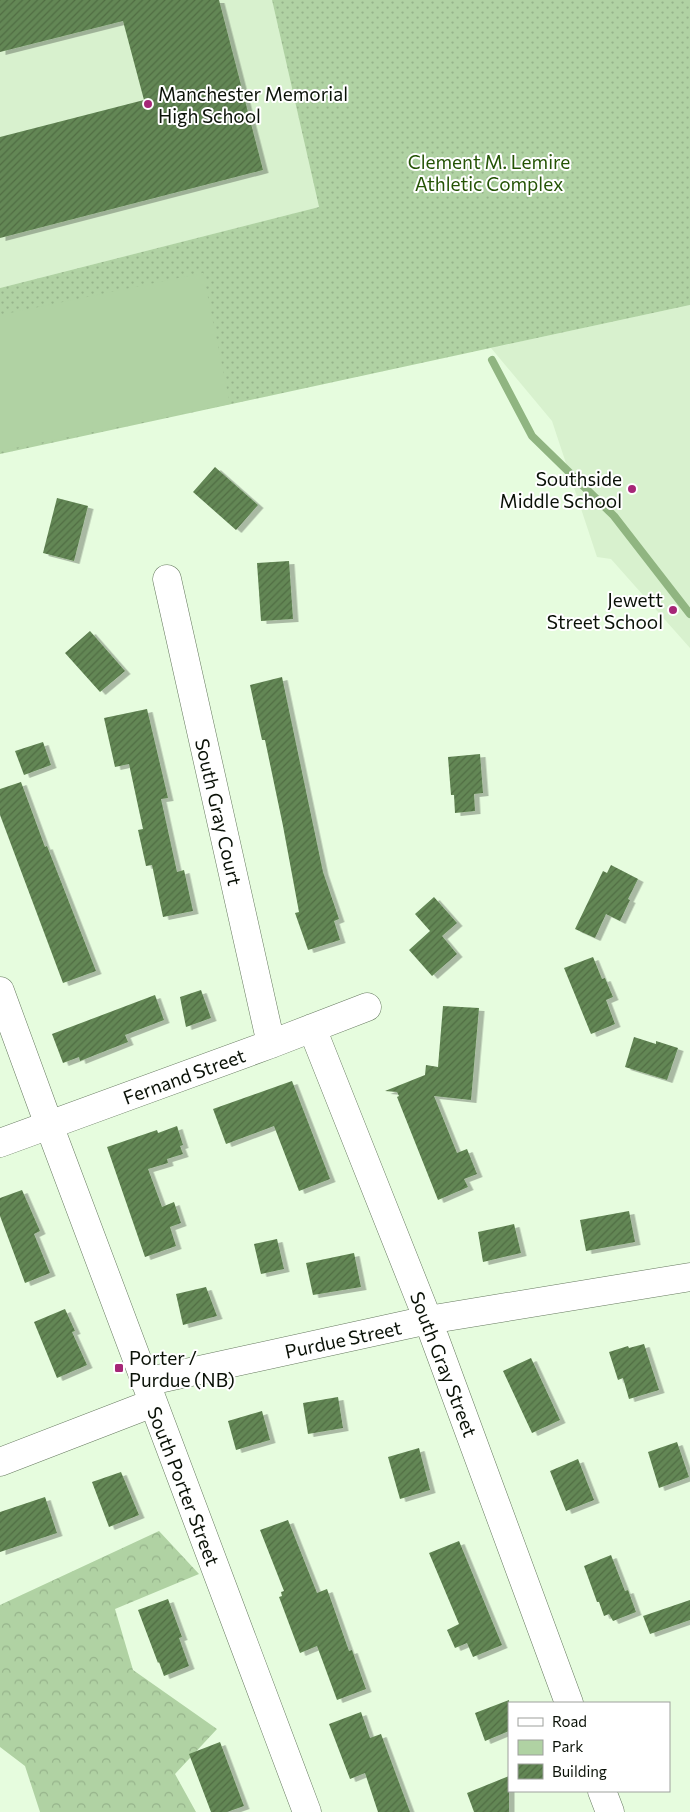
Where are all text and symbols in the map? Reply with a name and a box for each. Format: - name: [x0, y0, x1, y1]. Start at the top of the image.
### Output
- place label: Manchester Memorial High School: [158, 82, 348, 127]
- marker: Manchester Memorial High School: [142, 98, 154, 110]
- park label: Clement M. Lemire Athletic Complex: [408, 150, 570, 195]
- place label: Southside Middle School: [500, 467, 622, 512]
- marker: Southside Middle School: [626, 483, 638, 495]
- place label: Jewett Street School: [547, 588, 663, 633]
- marker: Jewett Street School: [667, 604, 679, 616]
- street label: South Gray Court: [191, 736, 247, 888]
- street label: Fernand Street: [120, 1043, 248, 1109]
- street label: South Gray Street: [406, 1288, 482, 1440]
- street label: Purdue Street: [283, 1315, 404, 1363]
- place label: Porter / Purdue (NB): [129, 1346, 235, 1391]
- marker: Porter / Purdue (NB): [113, 1362, 125, 1374]
- street label: South Porter Street: [143, 1403, 225, 1569]
- legend: [508, 1702, 670, 1792]
- text: Road: [552, 1712, 587, 1730]
- text: Park: [552, 1737, 583, 1755]
- text: Building: [552, 1762, 607, 1780]

